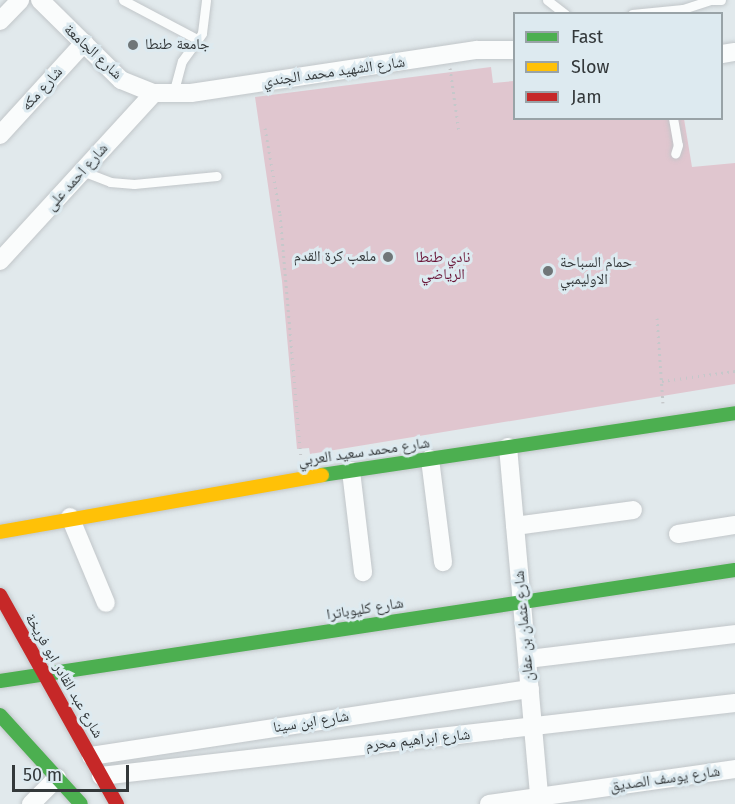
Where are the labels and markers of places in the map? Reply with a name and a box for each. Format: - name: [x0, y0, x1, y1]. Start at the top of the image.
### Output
- place label: جامعة طنطا: [145, 36, 210, 54]
- marker: جامعة طنطا: [126, 38, 140, 52]
- place label: ملعب كرة القدم: [294, 248, 376, 266]
- marker: ملعب كرة القدم: [381, 250, 395, 264]
- place label: حمام السباحة الاوليمبي: [560, 253, 632, 288]
- marker: حمام السباحة الاوليمبي: [541, 264, 555, 278]

